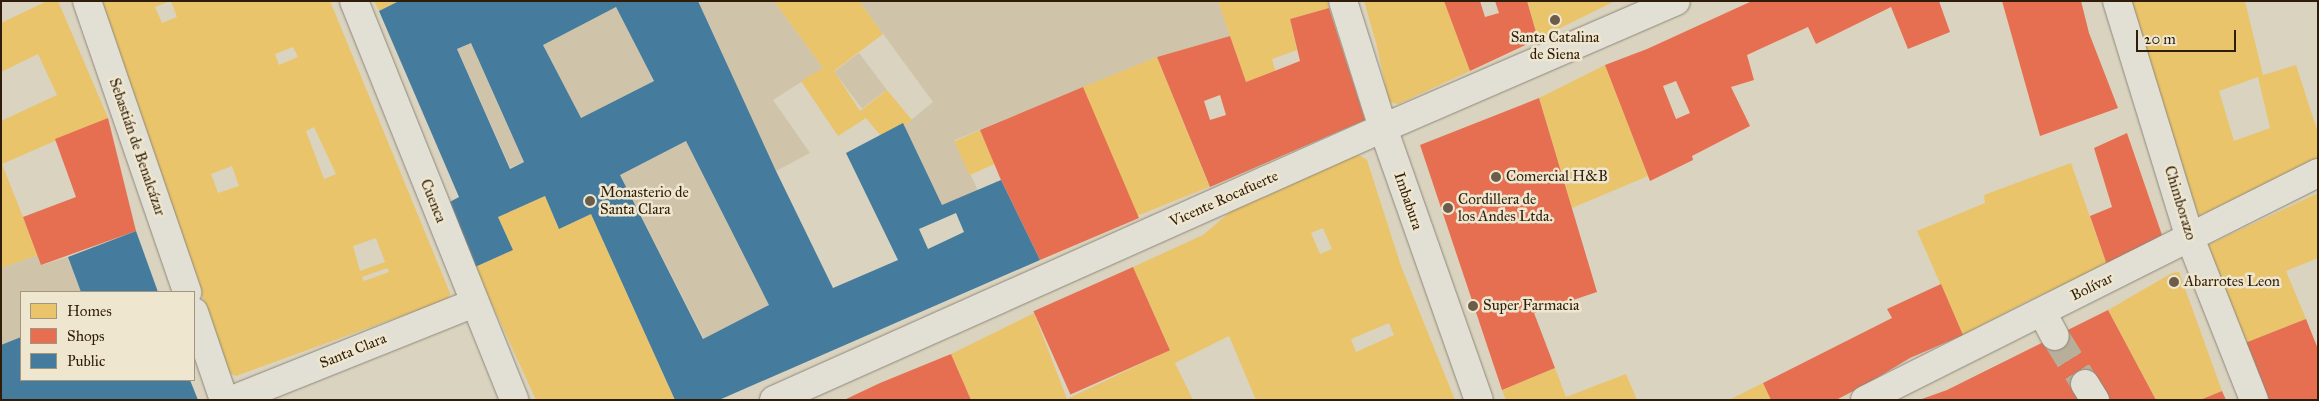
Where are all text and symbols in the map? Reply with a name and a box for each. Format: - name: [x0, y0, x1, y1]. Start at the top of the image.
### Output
- marker: Santa Catalina de Siena: [1549, 14, 1561, 26]
- scale bar: [2139, 20, 2239, 52]
- place label: Santa Catalina de Siena: [1511, 28, 1599, 63]
- text: 20 m: [2144, 30, 2176, 48]
- street label: Sebastián de Benalcázar: [105, 76, 169, 218]
- street label: Chimborazo: [2160, 164, 2200, 242]
- street label: Vicente Rocafuerte: [1167, 167, 1281, 231]
- place label: Comercial H&B: [1506, 168, 1608, 186]
- street label: Imbabura: [1390, 170, 1426, 232]
- marker: Comercial H&B: [1490, 171, 1502, 183]
- street label: Cuenca: [416, 177, 450, 225]
- place label: Monasterio de Santa Clara: [600, 183, 689, 218]
- place label: Cordillera de los Andes Ltda.: [1458, 190, 1553, 225]
- marker: Monasterio de Santa Clara: [584, 195, 596, 207]
- marker: Cordillera de los Andes Ltda.: [1442, 202, 1454, 214]
- street label: Bolívar: [2068, 269, 2116, 305]
- place label: Abarrotes Leon: [2184, 273, 2280, 291]
- marker: Abarrotes Leon: [2168, 276, 2180, 288]
- legend: [20, 291, 195, 381]
- place label: Super Farmacia: [1483, 297, 1579, 315]
- marker: Super Farmacia: [1467, 300, 1479, 312]
- text: Homes: [67, 302, 112, 320]
- text: Shops: [67, 327, 105, 345]
- street label: Santa Clara: [317, 329, 389, 373]
- text: Public: [67, 352, 105, 370]

